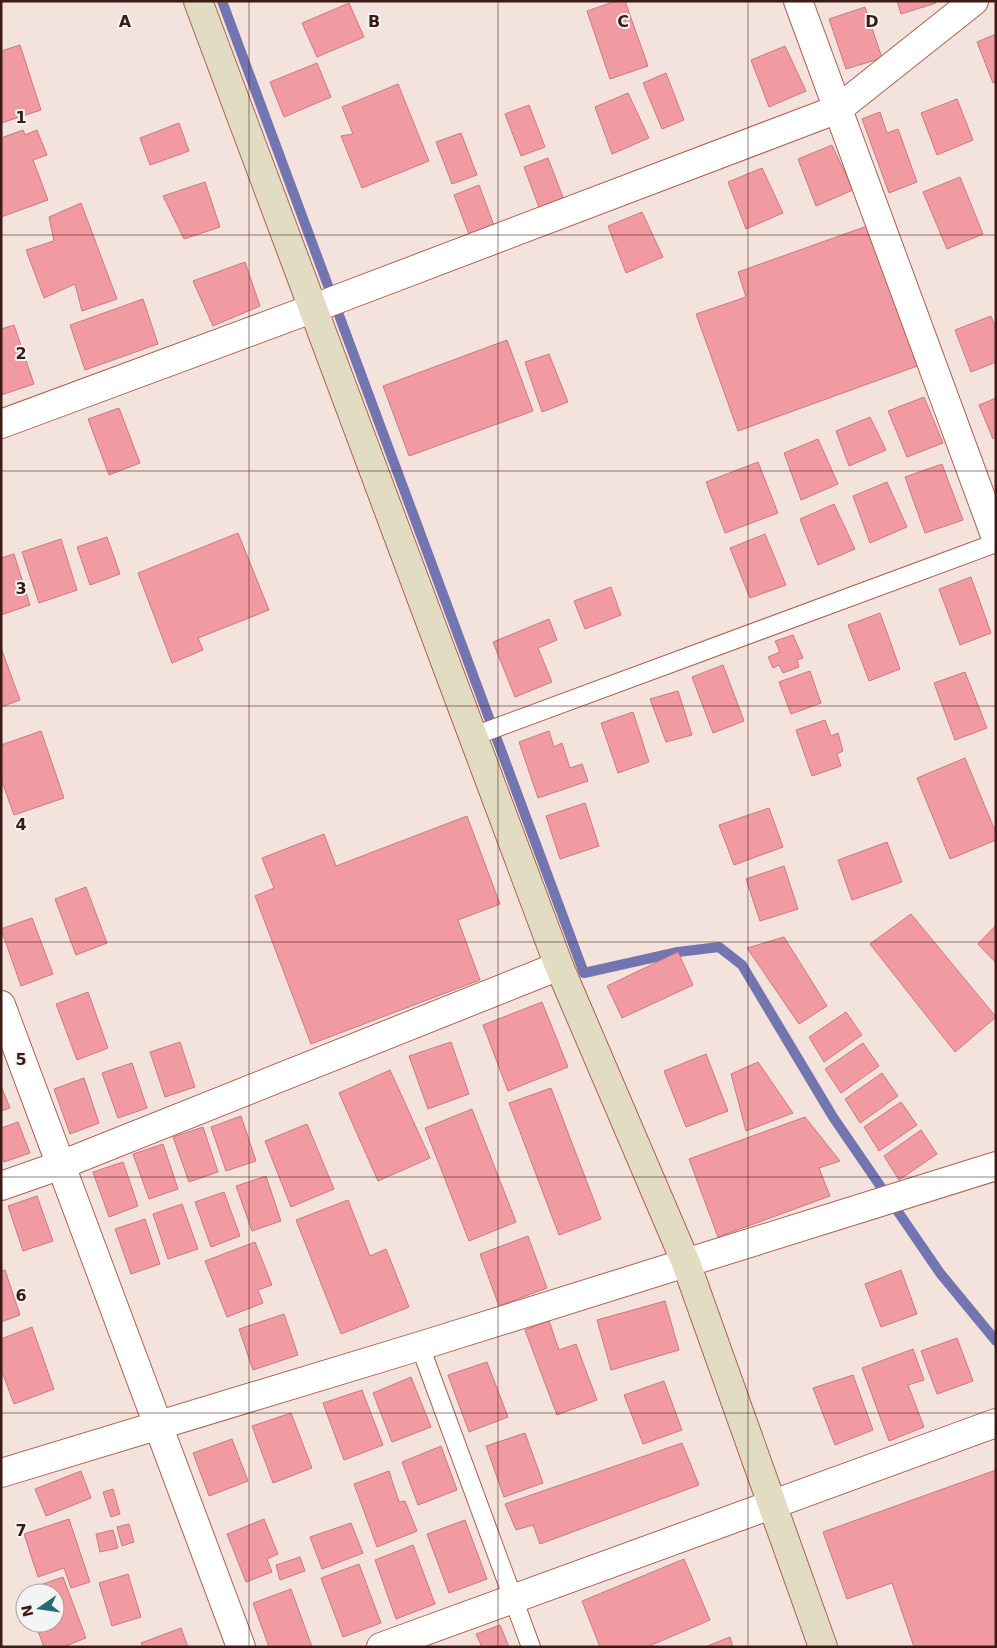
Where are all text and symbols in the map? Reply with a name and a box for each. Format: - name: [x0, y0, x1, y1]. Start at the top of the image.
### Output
- text: A: [119, 12, 132, 31]
- text: B: [368, 12, 380, 31]
- text: C: [617, 12, 629, 31]
- text: D: [865, 12, 879, 31]
- text: 1: [15, 108, 27, 127]
- text: 2: [15, 344, 27, 363]
- text: 3: [15, 579, 27, 598]
- text: 4: [15, 815, 27, 834]
- text: 5: [15, 1050, 27, 1069]
- text: 6: [15, 1286, 27, 1305]
- text: 7: [15, 1521, 27, 1540]
- north arrow: [15, 1583, 65, 1633]
- text: N: [18, 1603, 36, 1618]

